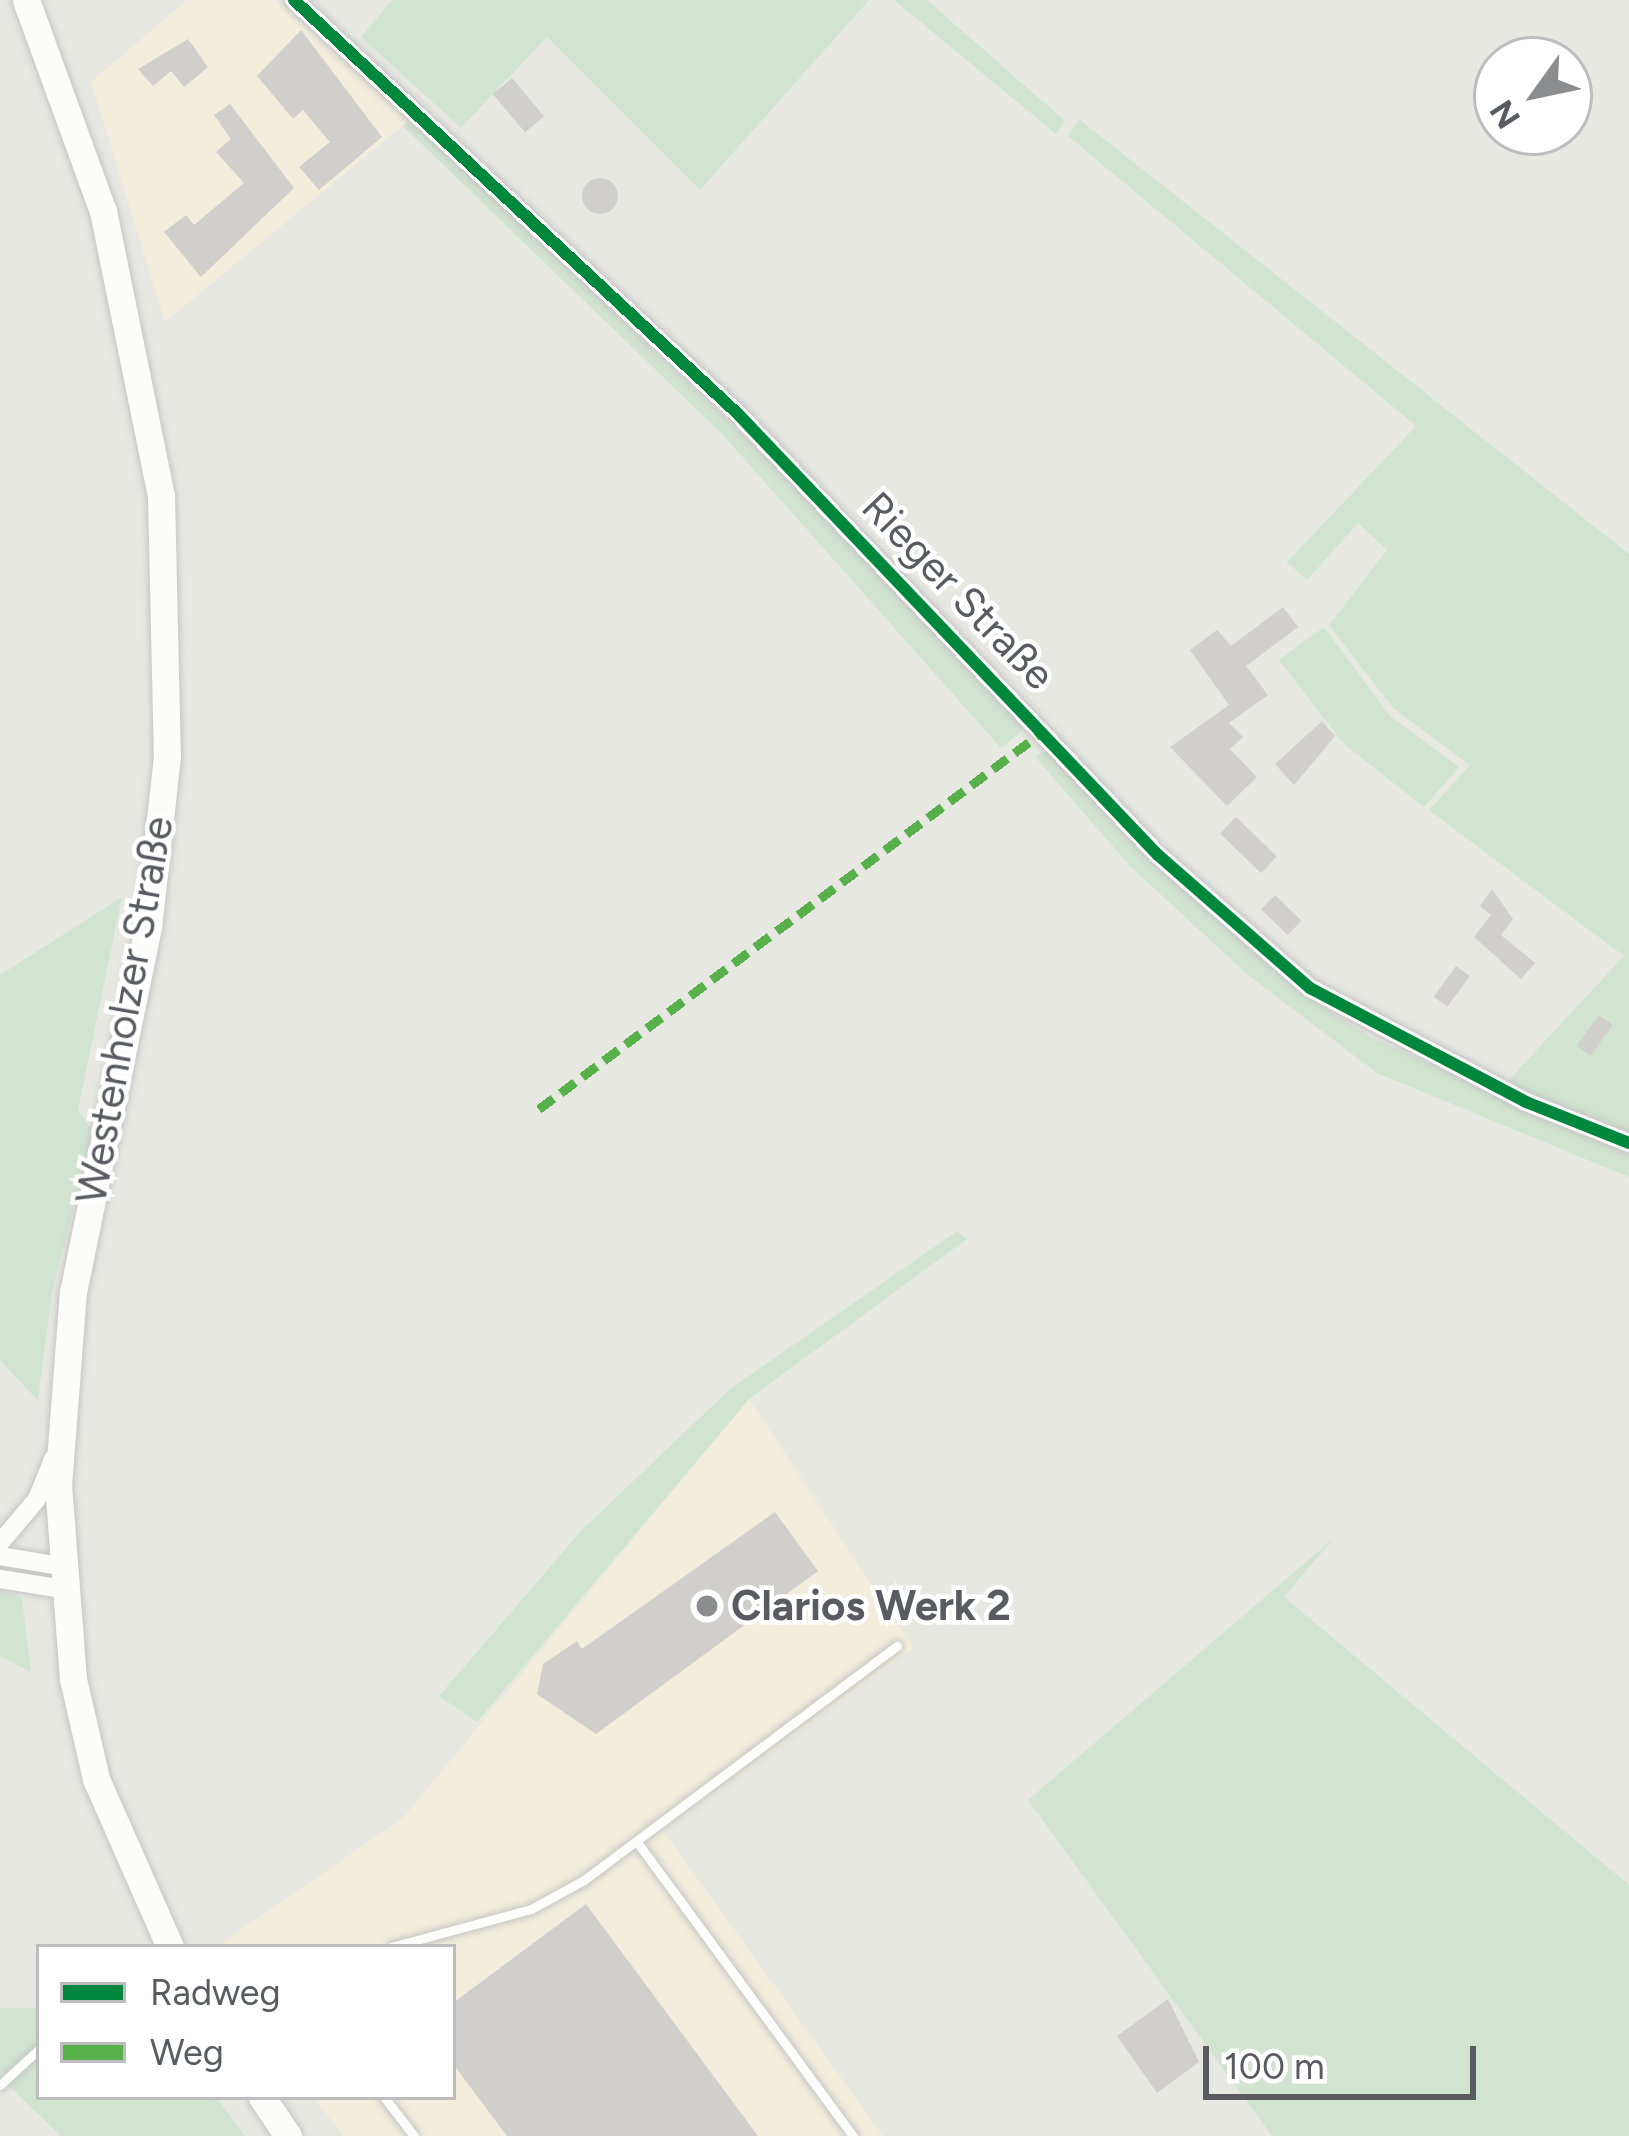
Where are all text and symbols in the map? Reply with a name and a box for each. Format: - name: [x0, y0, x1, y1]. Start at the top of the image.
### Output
- north arrow: [1473, 36, 1593, 156]
- text: N: [1482, 93, 1528, 136]
- street label: Rieger Straße: [851, 482, 1065, 700]
- street label: Westenholzer Straße: [66, 812, 184, 1208]
- place label: Clarios Werk 2: [731, 1581, 1011, 1631]
- marker: Clarios Werk 2: [694, 1593, 720, 1619]
- legend: [36, 1944, 456, 2100]
- text: Radweg: [150, 1971, 281, 2014]
- scale bar: [1209, 2022, 1482, 2096]
- text: Weg: [150, 2031, 224, 2074]
- text: 100 m: [1224, 2045, 1325, 2088]

